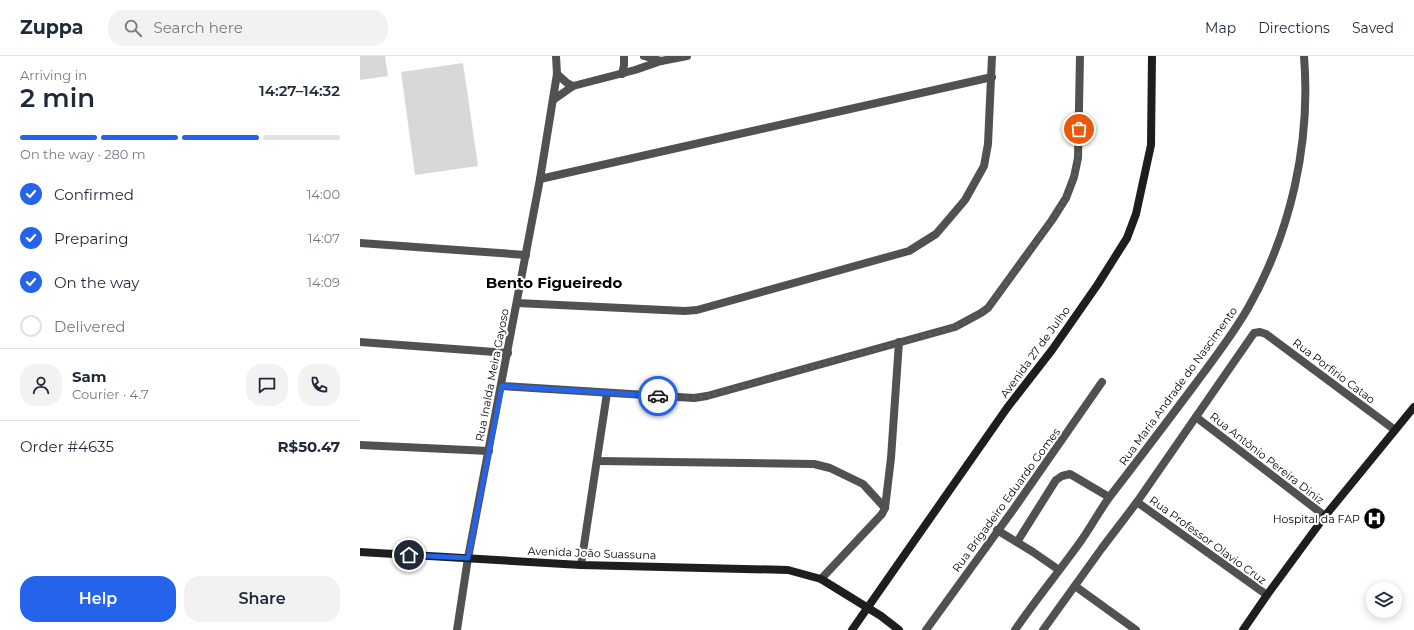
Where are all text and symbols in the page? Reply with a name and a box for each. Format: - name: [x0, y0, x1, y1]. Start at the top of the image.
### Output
- search box: [108, 10, 388, 46]
- text: Zuppa: [20, 16, 84, 39]
- icon: search: [122, 17, 144, 39]
- text: Search here: [154, 18, 243, 37]
- text: Map: [1205, 19, 1236, 37]
- text: Directions: [1258, 19, 1330, 37]
- text: Saved: [1352, 19, 1394, 37]
- text: Arriving in: [20, 67, 87, 83]
- text: 14:27–14:32: [259, 81, 340, 100]
- text: 2 min: [20, 82, 95, 114]
- pin: [1062, 112, 1096, 146]
- icon: bag: [1068, 118, 1090, 140]
- text: On the way · 280 m: [20, 146, 146, 162]
- icon: check: [20, 183, 42, 205]
- text: Confirmed: [54, 185, 134, 204]
- text: 14:00: [307, 186, 340, 202]
- icon: check: [20, 227, 42, 249]
- text: Preparing: [54, 229, 129, 248]
- text: 14:07: [308, 230, 340, 246]
- icon: check: [20, 271, 42, 293]
- text: On the way: [54, 273, 139, 292]
- district label: Bento Figueiredo: [486, 273, 622, 292]
- text: 14:09: [307, 274, 340, 290]
- street label: Avenida 27 de Julho: [997, 303, 1073, 401]
- street label: Rua Maria Andrade do Nascimento: [1116, 304, 1240, 468]
- street label: Rua Inalda Meira Gayoso: [472, 307, 512, 443]
- text: Delivered: [54, 317, 126, 336]
- street label: Rua Porfirio Catao: [1290, 335, 1378, 407]
- button: person: [20, 364, 62, 406]
- button: chat: [246, 364, 288, 406]
- button: phone: [298, 364, 340, 406]
- text: Sam: [72, 367, 107, 386]
- courier: [638, 376, 678, 416]
- icon: car: [647, 385, 669, 407]
- text: Courier · 4.7: [72, 386, 149, 402]
- street label: Rua Antônio Pereira Diniz: [1207, 409, 1327, 507]
- street label: Rua Brigadeiro Eduardo Gomes: [949, 425, 1063, 575]
- text: Order #4635: [20, 437, 114, 456]
- text: R$50.47: [278, 437, 340, 456]
- street label: Rua Professor Olavio Cruz: [1147, 493, 1270, 587]
- hospital icon: Hospital da FAP: [1362, 506, 1388, 532]
- place label: Hospital da FAP: [1273, 512, 1360, 526]
- pin: [392, 538, 426, 572]
- icon: home: [398, 544, 420, 566]
- street label: Avenida João Suassuna: [527, 544, 657, 562]
- button: Help: [20, 576, 176, 622]
- button: Share: [184, 576, 340, 622]
- map controls: [1366, 582, 1402, 618]
- button: layers: [1366, 582, 1402, 618]

